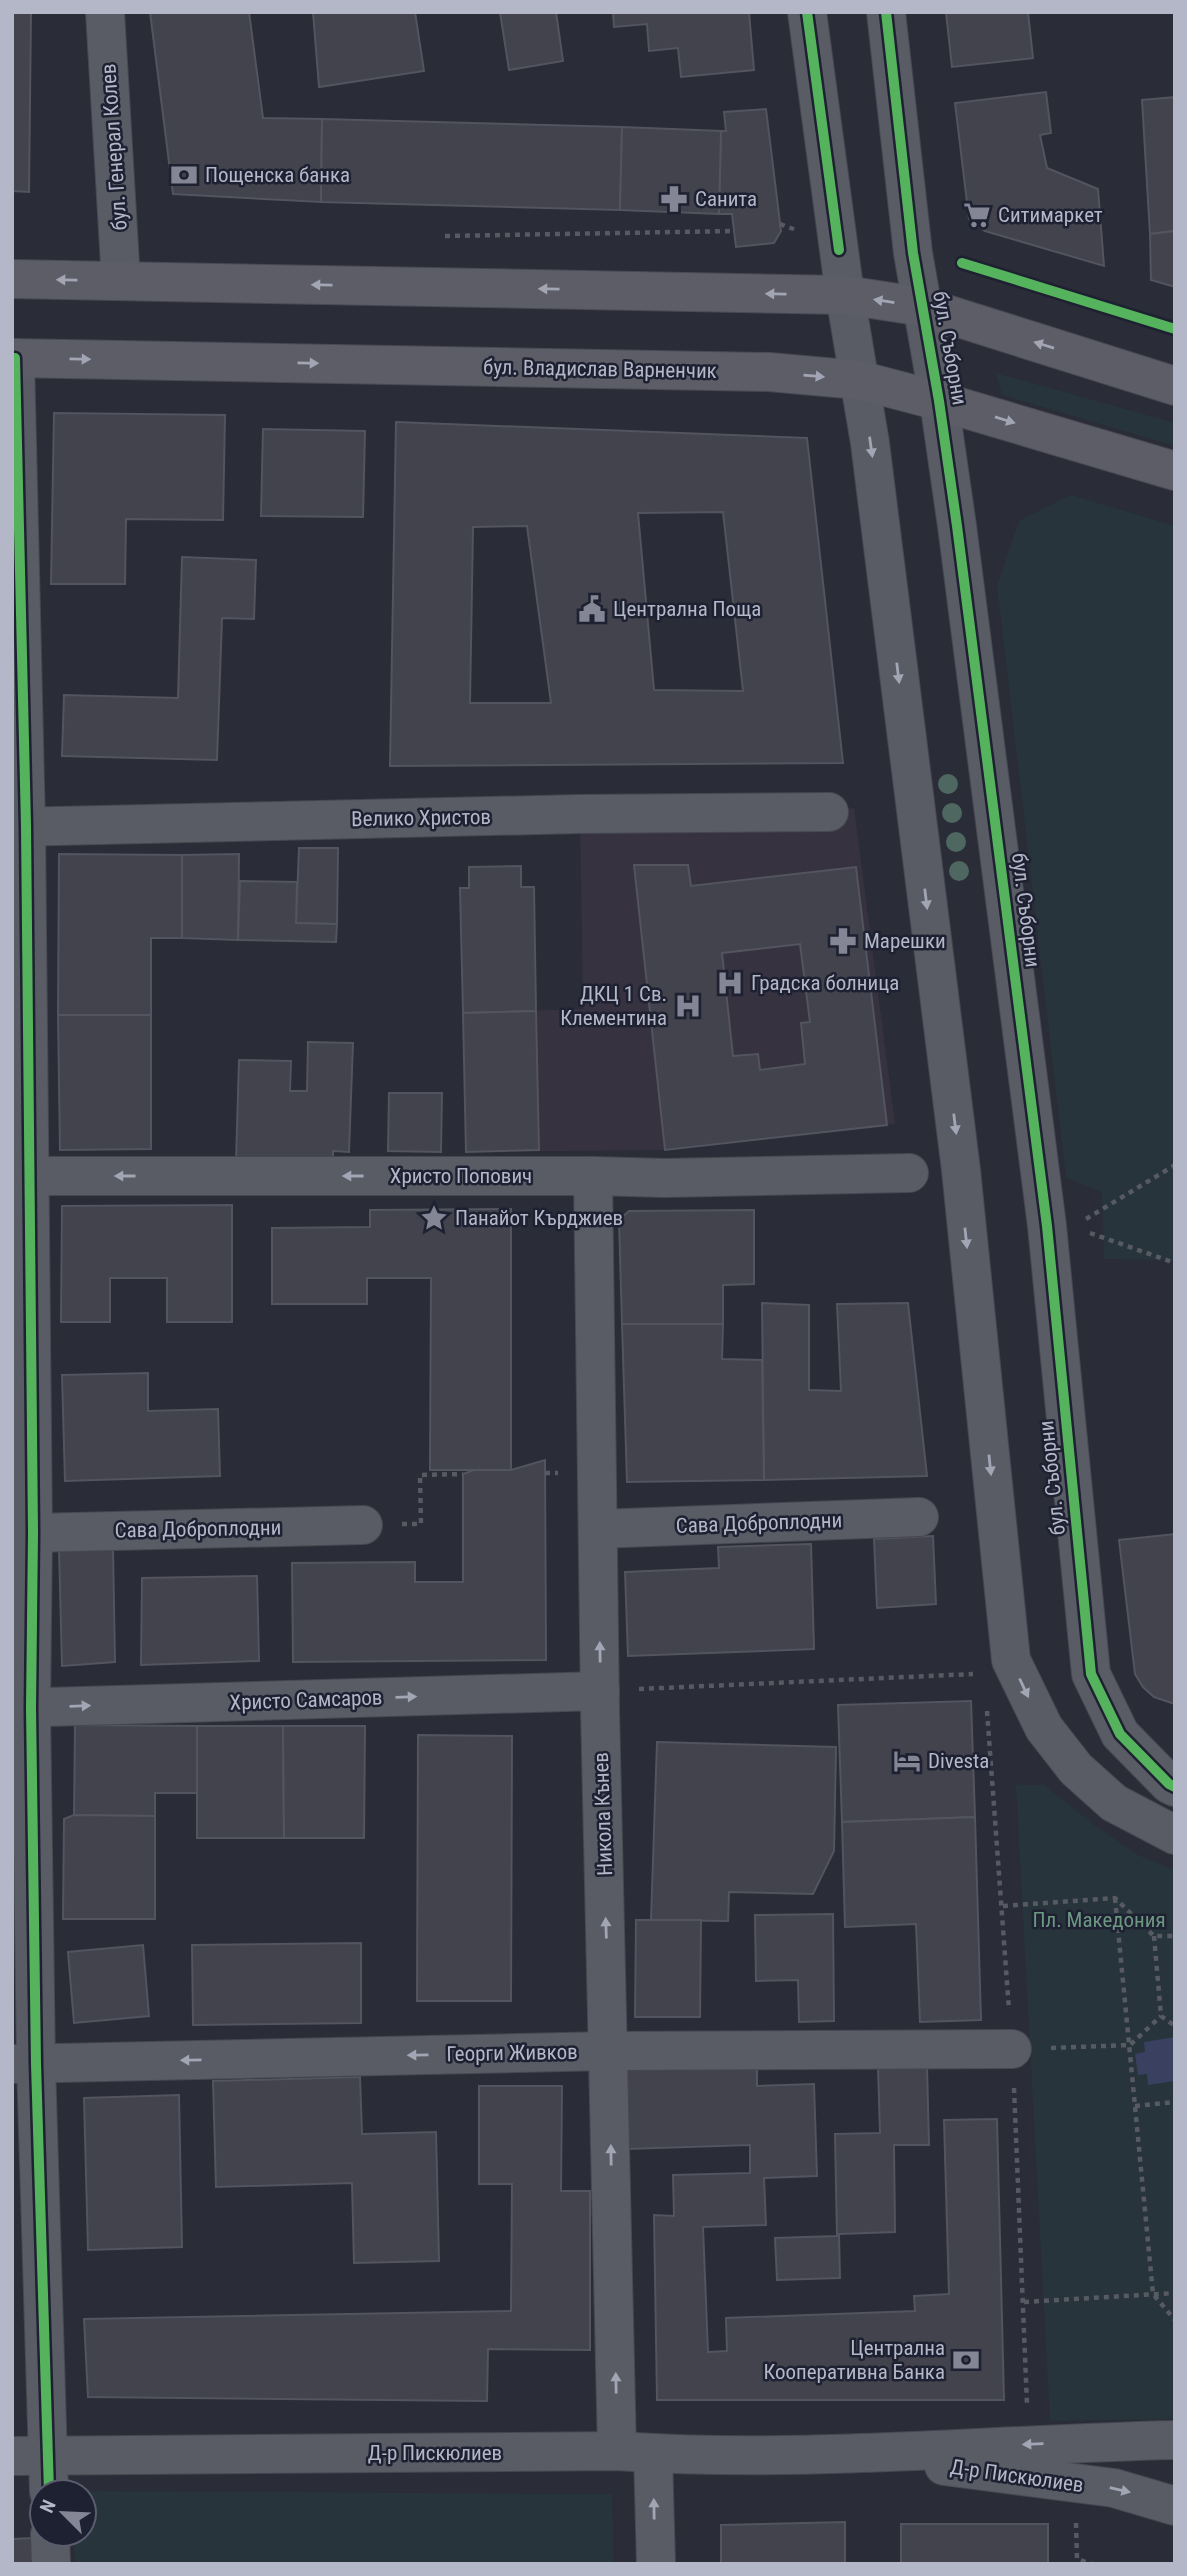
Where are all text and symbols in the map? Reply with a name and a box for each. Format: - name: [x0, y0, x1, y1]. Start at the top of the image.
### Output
- street label: бул. Генерал Колев: [96, 63, 132, 231]
- bank icon: Пощенска банка: [169, 160, 199, 190]
- place label: Пощенска банка: [205, 163, 350, 187]
- pharmacy icon: Санита: [659, 184, 689, 214]
- place label: Санита: [695, 187, 757, 211]
- supermarket icon: Ситимаркет: [962, 200, 992, 230]
- place label: Ситимаркет: [998, 203, 1103, 227]
- one-way arrow: [55, 274, 77, 286]
- one-way arrow: [310, 279, 332, 291]
- one-way arrow: [538, 284, 560, 295]
- one-way arrow: [765, 288, 787, 300]
- street label: бул. Съборни: [928, 289, 972, 407]
- one-way arrow: [873, 295, 895, 306]
- one-way arrow: [1034, 339, 1055, 349]
- one-way arrow: [70, 353, 92, 365]
- street label: бул. Владислав Варненчик: [483, 355, 717, 383]
- one-way arrow: [297, 357, 319, 369]
- one-way arrow: [803, 371, 825, 382]
- one-way arrow: [995, 416, 1016, 426]
- one-way arrow: [865, 436, 876, 458]
- public building icon: Централна Поща: [577, 594, 607, 624]
- place label: Централна Поща: [613, 597, 761, 621]
- one-way arrow: [893, 662, 904, 684]
- street label: Велико Христов: [351, 805, 491, 831]
- street label: бул. Съборни: [1007, 851, 1045, 969]
- one-way arrow: [921, 888, 932, 910]
- pharmacy icon: Марешки: [828, 926, 858, 956]
- place label: Марешки: [864, 929, 946, 953]
- hospital icon: Градска болница: [715, 968, 745, 998]
- place label: Градска болница: [751, 971, 899, 995]
- place label: ДКЦ 1 Св. Клементина: [560, 982, 667, 1030]
- hospital icon: ДКЦ 1 Св. Клементина: [673, 991, 703, 1021]
- one-way arrow: [949, 1113, 960, 1135]
- street label: Христо Попович: [390, 1164, 532, 1188]
- one-way arrow: [114, 1170, 136, 1182]
- one-way arrow: [342, 1170, 364, 1182]
- place icon: Панайот Кърджиев: [419, 1203, 449, 1233]
- place label: Панайот Кърджиев: [455, 1206, 623, 1230]
- one-way arrow: [961, 1228, 972, 1250]
- street label: бул. Съборни: [1034, 1419, 1070, 1537]
- one-way arrow: [985, 1454, 996, 1476]
- street label: Сава Доброплодни: [675, 1508, 843, 1538]
- street label: Сава Доброплодни: [115, 1516, 281, 1542]
- one-way arrow: [594, 1640, 605, 1662]
- one-way arrow: [1019, 1678, 1030, 1698]
- street label: Христо Самсаров: [229, 1685, 383, 1715]
- one-way arrow: [395, 1691, 417, 1703]
- one-way arrow: [70, 1701, 92, 1712]
- hotel icon: Divesta: [892, 1746, 922, 1776]
- place label: Divesta: [928, 1749, 989, 1773]
- street label: Никола Кънев: [589, 1752, 617, 1876]
- park label: Пл. Македония: [1032, 1908, 1166, 1932]
- one-way arrow: [600, 1917, 611, 1939]
- street label: Георги Живков: [446, 2040, 578, 2066]
- one-way arrow: [407, 2050, 429, 2061]
- one-way arrow: [180, 2055, 202, 2066]
- one-way arrow: [605, 2144, 617, 2166]
- place label: Централна Кооперативна Банка: [763, 2336, 945, 2384]
- bank icon: Централна Кооперативна Банка: [951, 2345, 981, 2375]
- one-way arrow: [610, 2372, 622, 2394]
- one-way arrow: [1022, 2439, 1044, 2450]
- street label: Д-р Пискюлиев: [368, 2441, 502, 2465]
- street label: Д-р Пискюлиев: [949, 2455, 1085, 2497]
- north arrow: [28, 2478, 98, 2548]
- one-way arrow: [1109, 2485, 1131, 2496]
- text: N: [35, 2496, 61, 2516]
- one-way arrow: [649, 2497, 660, 2519]

